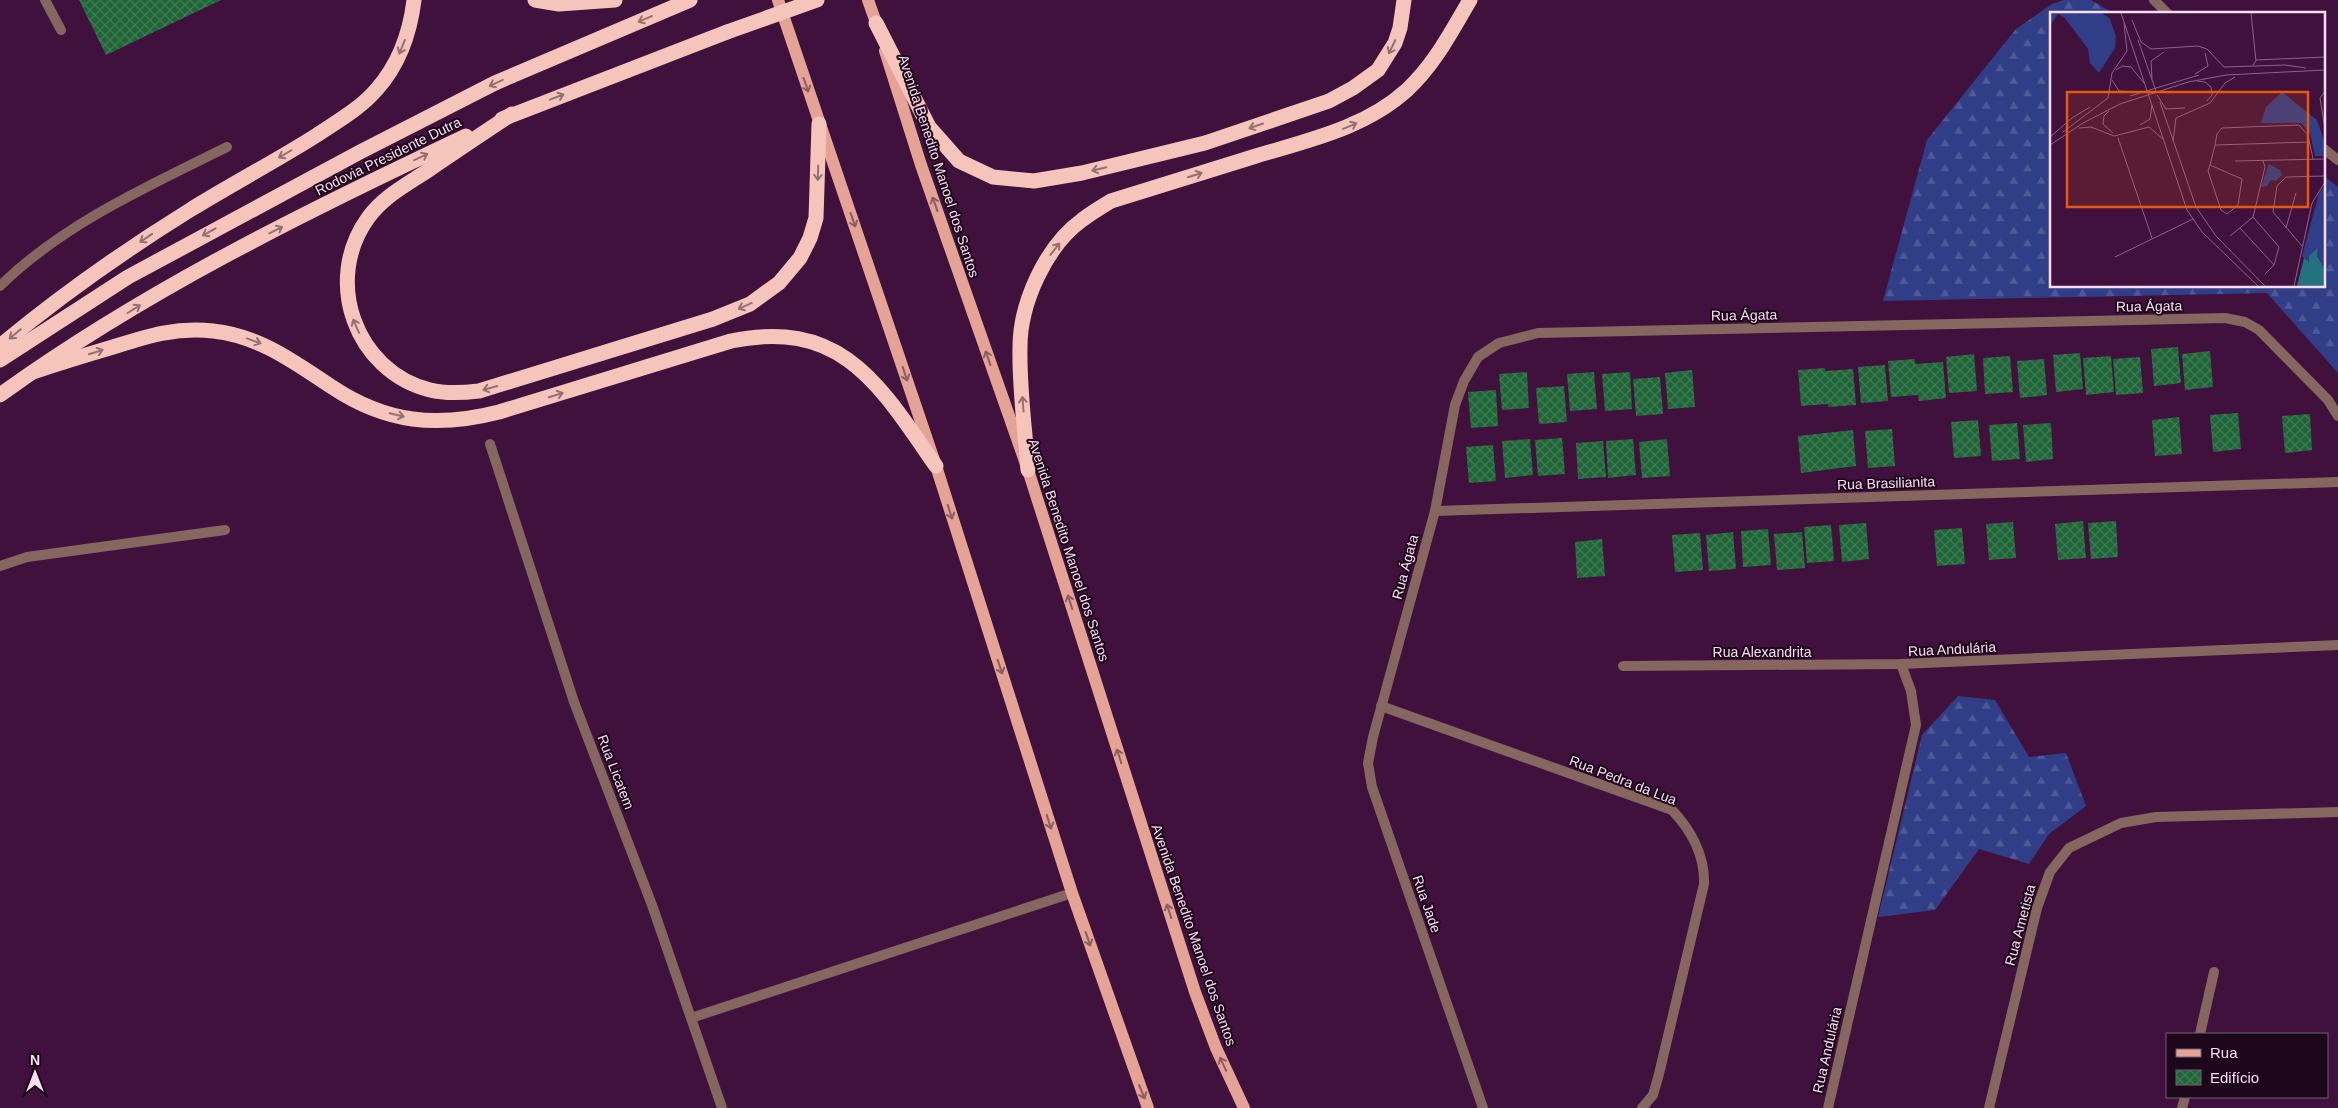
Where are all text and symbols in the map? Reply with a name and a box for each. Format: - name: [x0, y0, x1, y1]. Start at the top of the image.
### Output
- inset map: [2050, 12, 2326, 288]
- one-way arrow: [638, 15, 653, 25]
- one-way arrow: [397, 39, 407, 54]
- one-way arrow: [1387, 39, 1397, 54]
- street label: Avenida Benedito Manoel dos Santos: [895, 53, 983, 279]
- one-way arrow: [802, 77, 812, 93]
- one-way arrow: [489, 79, 504, 89]
- one-way arrow: [549, 92, 564, 101]
- street label: Rodovia Presidente Dutra: [312, 114, 464, 198]
- one-way arrow: [1342, 120, 1357, 130]
- one-way arrow: [1249, 122, 1264, 131]
- one-way arrow: [279, 150, 293, 160]
- one-way arrow: [413, 152, 428, 162]
- one-way arrow: [813, 165, 822, 181]
- one-way arrow: [1092, 165, 1108, 174]
- one-way arrow: [1187, 170, 1203, 180]
- one-way arrow: [929, 197, 939, 213]
- one-way arrow: [849, 211, 858, 227]
- one-way arrow: [268, 225, 283, 235]
- one-way arrow: [201, 227, 216, 237]
- one-way arrow: [139, 233, 153, 243]
- one-way arrow: [1049, 243, 1060, 256]
- street label: Rua Ágata: [2116, 297, 2182, 315]
- one-way arrow: [738, 301, 753, 311]
- one-way arrow: [126, 303, 140, 313]
- street label: Rua Ágata: [1711, 306, 1777, 324]
- one-way arrow: [350, 319, 360, 334]
- one-way arrow: [8, 328, 21, 339]
- one-way arrow: [246, 337, 261, 346]
- one-way arrow: [88, 347, 104, 357]
- one-way arrow: [983, 350, 992, 366]
- one-way arrow: [901, 365, 910, 381]
- one-way arrow: [483, 383, 499, 393]
- one-way arrow: [547, 389, 563, 399]
- one-way arrow: [1019, 396, 1028, 412]
- one-way arrow: [389, 411, 405, 420]
- street label: Avenida Benedito Manoel dos Santos: [1025, 437, 1113, 663]
- street label: Rua Brasilianita: [1837, 473, 1935, 493]
- one-way arrow: [946, 504, 956, 520]
- street label: Rua Ágata: [1389, 533, 1421, 601]
- one-way arrow: [1064, 594, 1074, 610]
- street label: Rua Andulária: [1908, 639, 1997, 659]
- street label: Rua Alexandrita: [1713, 644, 1812, 660]
- one-way arrow: [995, 659, 1005, 675]
- street label: Rua Licatem: [594, 732, 638, 812]
- one-way arrow: [1114, 749, 1124, 765]
- street label: Rua Pedra da Lua: [1567, 752, 1679, 808]
- one-way arrow: [1045, 813, 1054, 829]
- street label: Avenida Benedito Manoel dos Santos: [1148, 822, 1240, 1048]
- street label: Rua Jade: [1410, 873, 1444, 935]
- street label: Rua Ametista: [2001, 883, 2039, 967]
- one-way arrow: [1163, 903, 1173, 919]
- one-way arrow: [1083, 931, 1093, 947]
- street label: Rua Andulária: [1809, 1005, 1845, 1095]
- legend: [2166, 1033, 2328, 1098]
- text: Rua: [2210, 1044, 2238, 1061]
- north arrow: [10, 1048, 60, 1098]
- text: N: [30, 1052, 40, 1068]
- one-way arrow: [1218, 1057, 1228, 1072]
- text: Edifício: [2210, 1069, 2259, 1086]
- one-way arrow: [1138, 1084, 1147, 1099]

